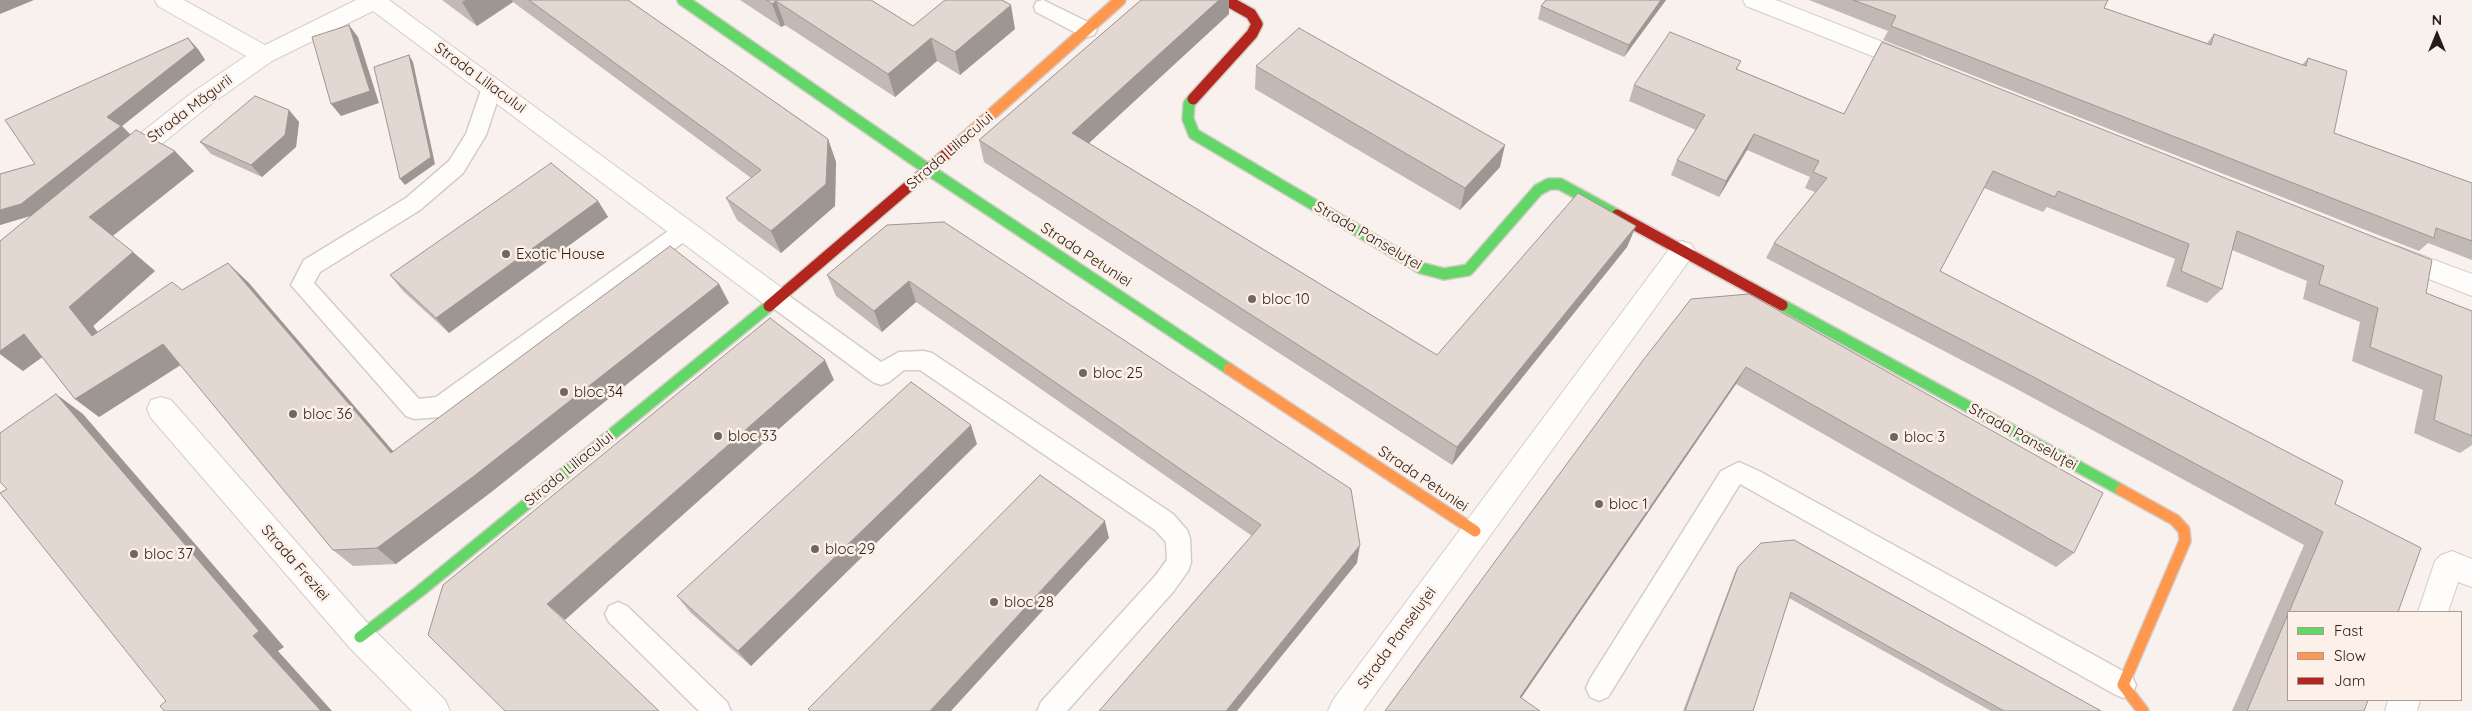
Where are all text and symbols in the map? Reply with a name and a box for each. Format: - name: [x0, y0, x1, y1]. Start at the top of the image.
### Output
- north arrow: [2412, 10, 2462, 60]
- text: N: [2432, 11, 2442, 29]
- street label: Strada Liliacului: [431, 39, 529, 117]
- street label: Strada Măgurii: [144, 71, 236, 147]
- street label: Strada Liliacului: [903, 109, 997, 193]
- street label: Strada Panseluței: [1311, 198, 1425, 274]
- street label: Strada Petuniei: [1037, 219, 1135, 291]
- place label: Exotic House: [516, 245, 605, 263]
- marker: Exotic House: [500, 248, 512, 260]
- place label: bloc 10: [1262, 290, 1310, 308]
- marker: bloc 10: [1246, 293, 1258, 305]
- place label: bloc 25: [1093, 364, 1143, 382]
- marker: bloc 25: [1077, 367, 1089, 379]
- place label: bloc 34: [574, 383, 623, 401]
- marker: bloc 34: [558, 386, 570, 398]
- street label: Strada Panseluței: [1966, 400, 2080, 474]
- place label: bloc 36: [303, 405, 352, 423]
- marker: bloc 36: [287, 408, 299, 420]
- place label: bloc 33: [728, 427, 777, 445]
- street label: Strada Liliacului: [521, 428, 617, 510]
- place label: bloc 3: [1904, 428, 1945, 446]
- marker: bloc 33: [712, 430, 724, 442]
- marker: bloc 3: [1888, 431, 1900, 443]
- street label: Strada Petuniei: [1374, 442, 1472, 516]
- place label: bloc 1: [1609, 495, 1648, 513]
- marker: bloc 1: [1593, 498, 1605, 510]
- street label: Strada Freziei: [257, 521, 333, 605]
- place label: bloc 29: [825, 540, 875, 558]
- marker: bloc 29: [809, 543, 821, 555]
- place label: bloc 37: [144, 545, 193, 563]
- marker: bloc 37: [128, 548, 140, 560]
- street label: Strada Panseluței: [1354, 584, 1440, 692]
- place label: bloc 28: [1004, 593, 1054, 611]
- marker: bloc 28: [988, 596, 1000, 608]
- legend: [2287, 611, 2462, 701]
- text: Fast: [2334, 621, 2363, 640]
- text: Slow: [2334, 646, 2366, 665]
- text: Jam: [2334, 671, 2365, 690]

